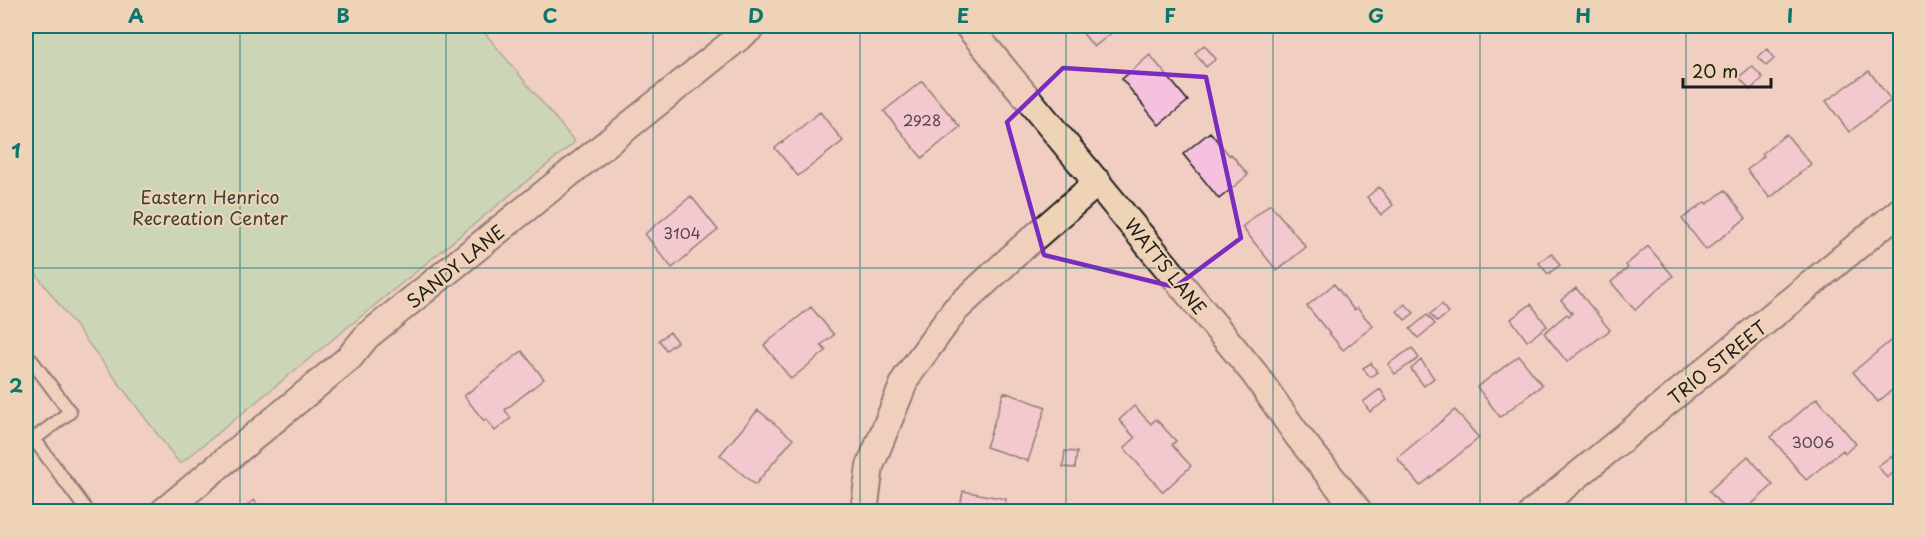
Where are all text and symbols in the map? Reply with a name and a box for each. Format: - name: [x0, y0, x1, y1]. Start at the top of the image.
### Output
- text: A: [128, 0, 144, 30]
- text: B: [336, 0, 350, 30]
- text: C: [542, 0, 558, 30]
- text: D: [748, 0, 764, 30]
- text: E: [957, 0, 969, 30]
- text: F: [1164, 0, 1176, 30]
- text: G: [1368, 0, 1384, 30]
- text: H: [1575, 0, 1591, 30]
- text: I: [1787, 0, 1793, 30]
- scale bar: [1683, 51, 1772, 89]
- text: 20 m: [1692, 57, 1738, 84]
- house number: 2928: [903, 108, 941, 131]
- text: 1: [11, 135, 21, 165]
- park label: Eastern Henrico Recreation Center: [132, 183, 289, 231]
- street label: WATTS LANE: [1118, 212, 1214, 320]
- street label: SANDY LANE: [400, 218, 510, 314]
- house number: 3104: [663, 221, 701, 244]
- street label: TRIO STREET: [1662, 313, 1773, 410]
- text: 2: [9, 370, 23, 400]
- house number: 3006: [1792, 430, 1834, 453]

